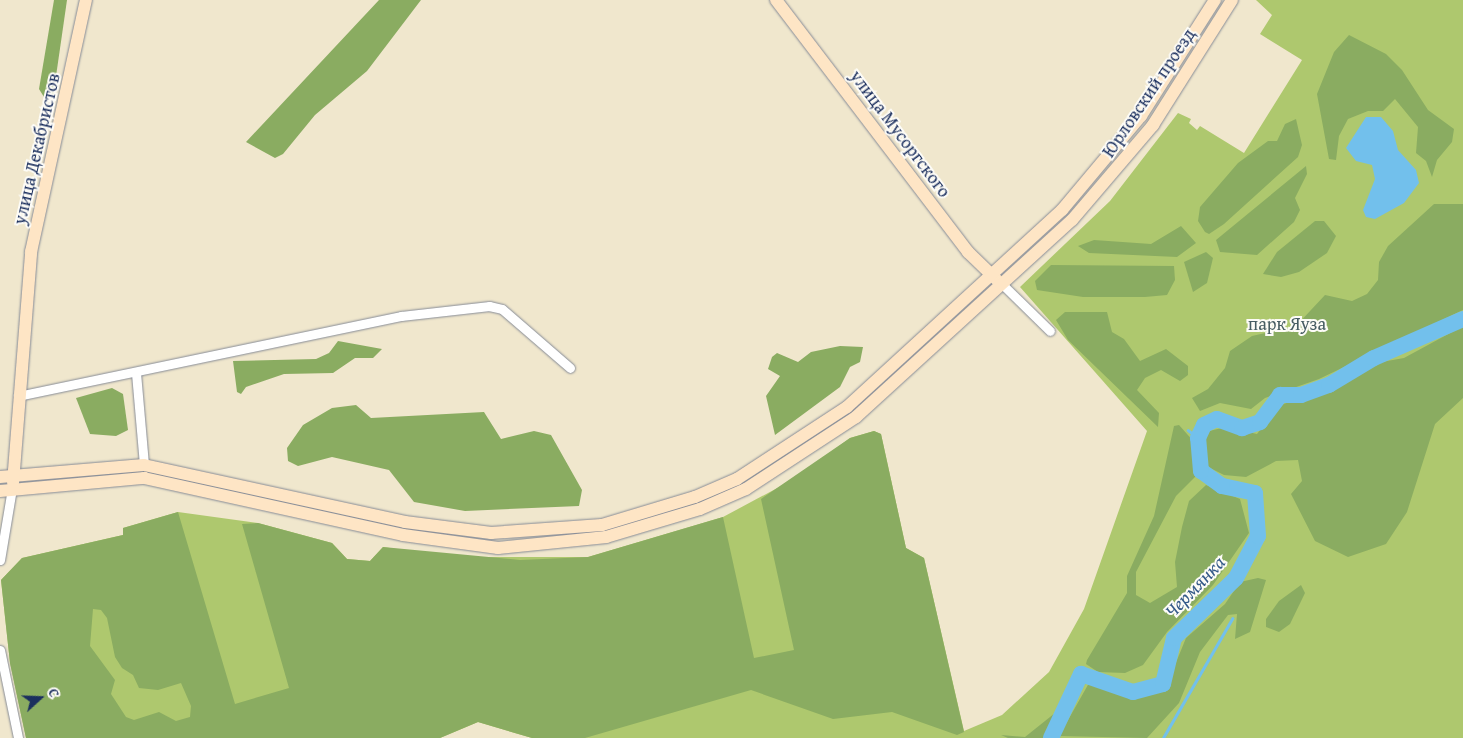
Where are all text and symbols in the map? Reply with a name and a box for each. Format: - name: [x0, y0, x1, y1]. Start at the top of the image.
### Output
- street label: Юрловский проезд: [1098, 24, 1200, 162]
- street label: улица Мусоргского: [845, 66, 955, 202]
- street label: улица Декабристов: [9, 71, 65, 227]
- park label: парк Яуза: [1248, 313, 1326, 335]
- water label: Чермянка: [1160, 551, 1230, 623]
- north arrow: [15, 673, 65, 723]
- text: С: [43, 686, 65, 700]

